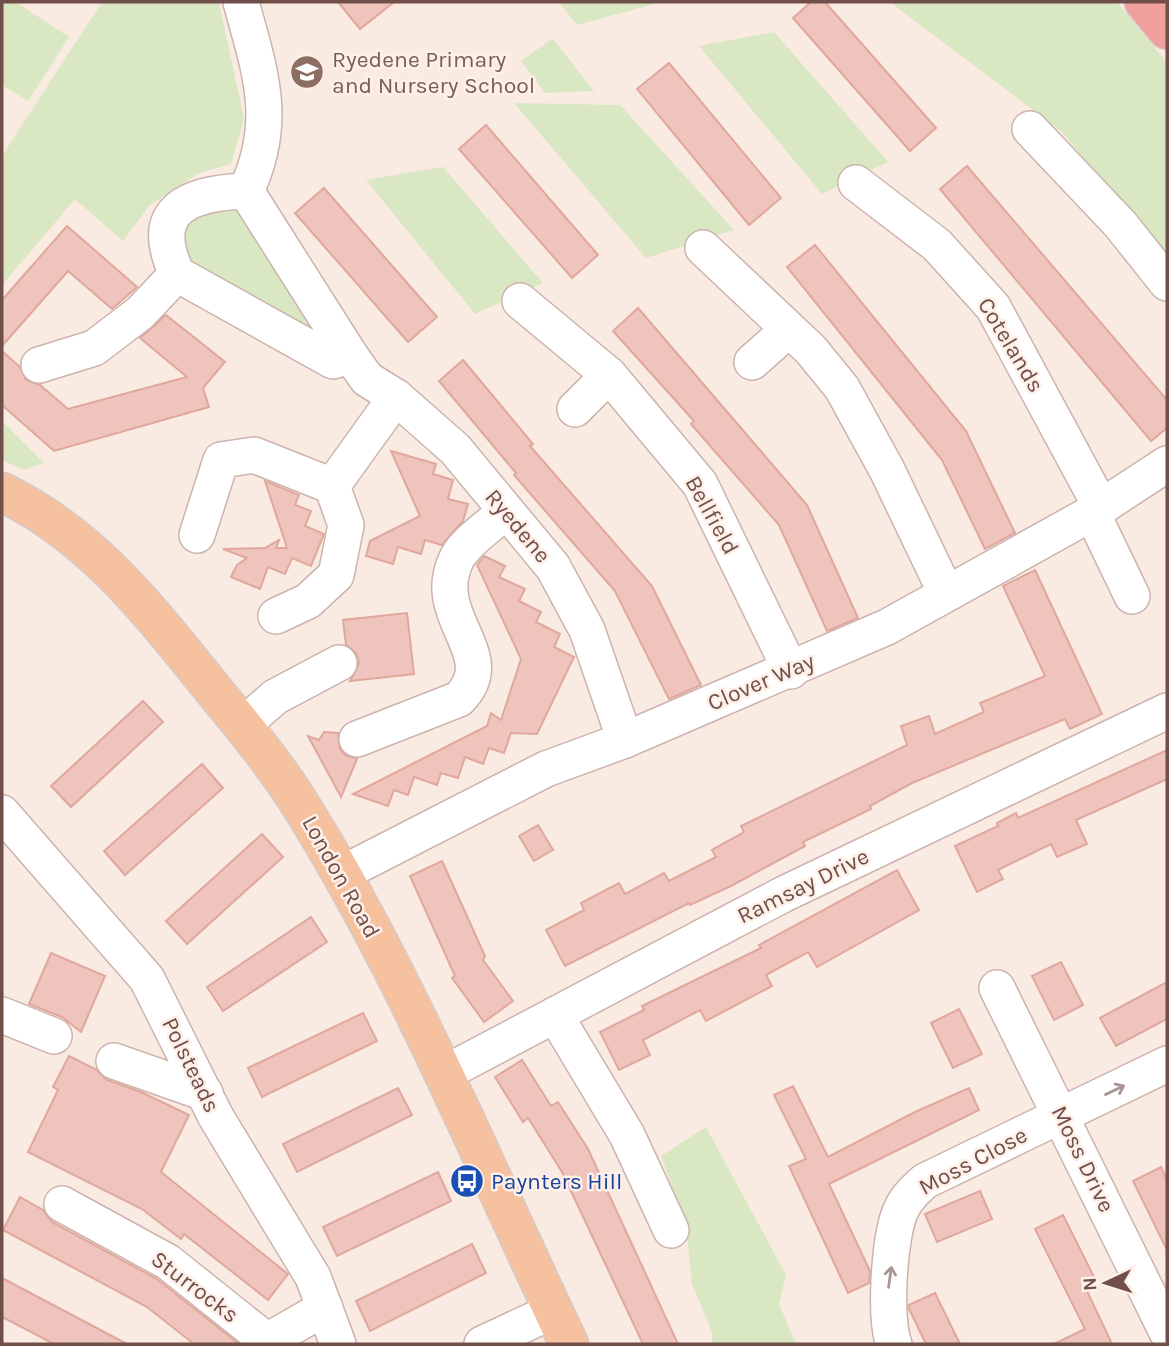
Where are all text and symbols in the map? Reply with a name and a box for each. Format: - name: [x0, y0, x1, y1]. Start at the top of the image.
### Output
- place label: Ryedene Primary and Nursery School: [332, 46, 535, 99]
- school or university icon: Ryedene Primary and Nursery School: [288, 53, 326, 91]
- street label: Cotelands: [972, 293, 1050, 397]
- street label: Bellfield: [679, 471, 745, 559]
- street label: Ryedene: [479, 484, 557, 568]
- street label: Clover Way: [704, 647, 819, 717]
- street label: London Road: [296, 811, 386, 943]
- street label: Ramsay Drive: [733, 843, 873, 929]
- street label: Polsteads: [156, 1013, 226, 1117]
- one-way arrow: [1104, 1083, 1125, 1096]
- street label: Moss Drive: [1046, 1101, 1120, 1217]
- street label: Moss Close: [914, 1121, 1032, 1201]
- bus stop icon: Paynters Hill: [448, 1162, 486, 1200]
- place label: Paynters Hill: [491, 1168, 622, 1195]
- street label: Sturrocks: [146, 1245, 244, 1329]
- north arrow: [1071, 1248, 1141, 1318]
- one-way arrow: [884, 1266, 897, 1289]
- text: N: [1079, 1277, 1101, 1292]

